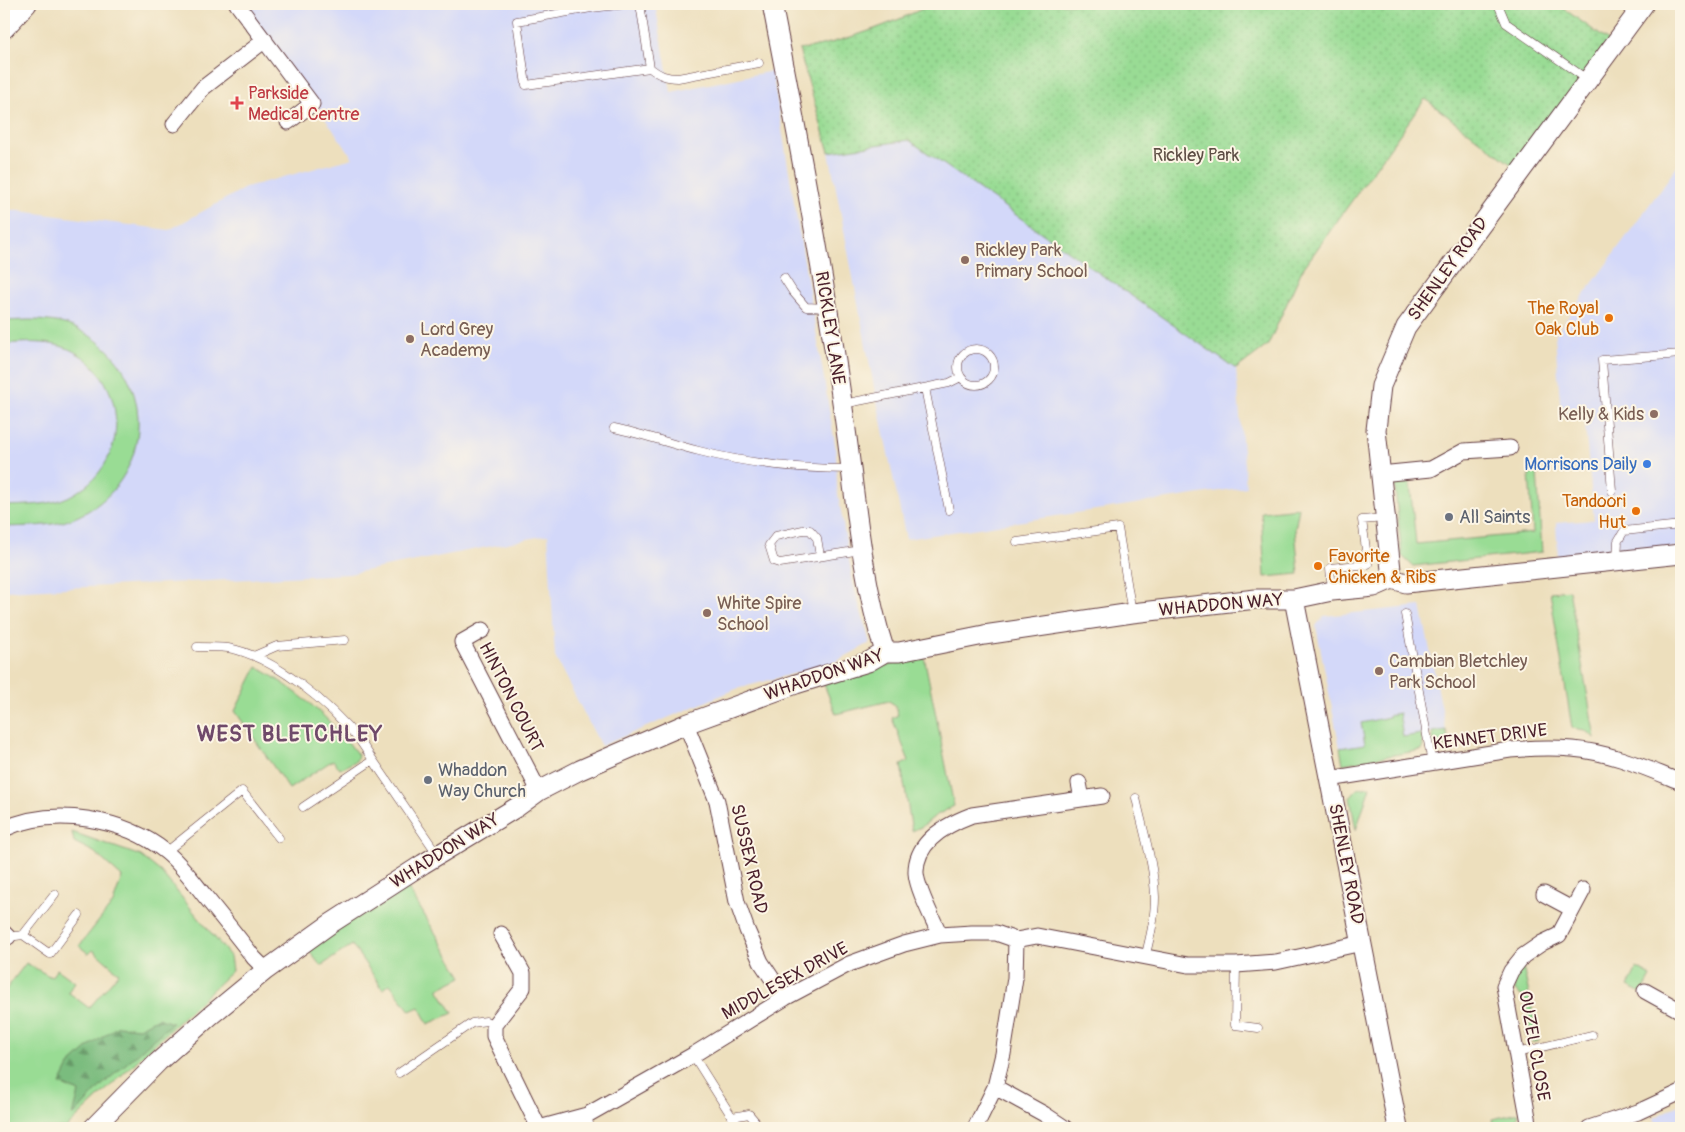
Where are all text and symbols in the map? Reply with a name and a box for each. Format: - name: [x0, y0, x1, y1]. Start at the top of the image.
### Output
- place label: Parkside Medical Centre: [248, 82, 360, 126]
- marker: Parkside Medical Centre: [230, 96, 244, 110]
- park label: Rickley Park: [1153, 144, 1240, 167]
- street label: SHENLEY ROAD: [1403, 213, 1493, 325]
- place label: Rickley Park Primary School: [975, 239, 1088, 283]
- marker: Rickley Park Primary School: [959, 254, 971, 266]
- street label: RICKLEY LANE: [810, 270, 850, 386]
- place label: The Royal Oak Club: [1527, 297, 1599, 341]
- marker: The Royal Oak Club: [1603, 312, 1615, 324]
- place label: Lord Grey Academy: [420, 318, 493, 362]
- marker: Lord Grey Academy: [404, 333, 416, 345]
- place label: Kelly & Kids: [1558, 403, 1644, 426]
- marker: Kelly & Kids: [1648, 408, 1660, 420]
- place label: Morrisons Daily: [1524, 453, 1637, 476]
- marker: Morrisons Daily: [1641, 458, 1653, 470]
- place label: Tandoori Hut: [1562, 490, 1627, 534]
- marker: Tandoori Hut: [1630, 505, 1642, 517]
- place label: All Saints: [1459, 506, 1530, 529]
- marker: All Saints: [1443, 511, 1455, 523]
- place label: Favorite Chicken & Ribs: [1328, 545, 1436, 589]
- marker: Favorite Chicken & Ribs: [1312, 560, 1324, 572]
- street label: WHADDON WAY: [1158, 588, 1285, 622]
- place label: White Spire School: [717, 592, 801, 636]
- marker: White Spire School: [701, 607, 713, 619]
- street label: HINTON COURT: [473, 638, 549, 756]
- street label: WHADDON WAY: [761, 644, 887, 706]
- place label: Cambian Bletchley Park School: [1389, 650, 1528, 694]
- marker: Cambian Bletchley Park School: [1373, 665, 1385, 677]
- street label: KENNET DRIVE: [1431, 719, 1549, 755]
- district label: WEST BLETCHLEY: [197, 720, 383, 748]
- place label: Whaddon Way Church: [438, 759, 526, 803]
- marker: Whaddon Way Church: [422, 774, 434, 786]
- street label: SUSSEX ROAD: [725, 802, 773, 916]
- street label: SHENLEY ROAD: [1323, 802, 1369, 926]
- street label: WHADDON WAY: [386, 808, 505, 894]
- street label: MIDDLESEX DRIVE: [718, 937, 852, 1025]
- street label: OUZEL CLOSE: [1513, 989, 1555, 1103]

